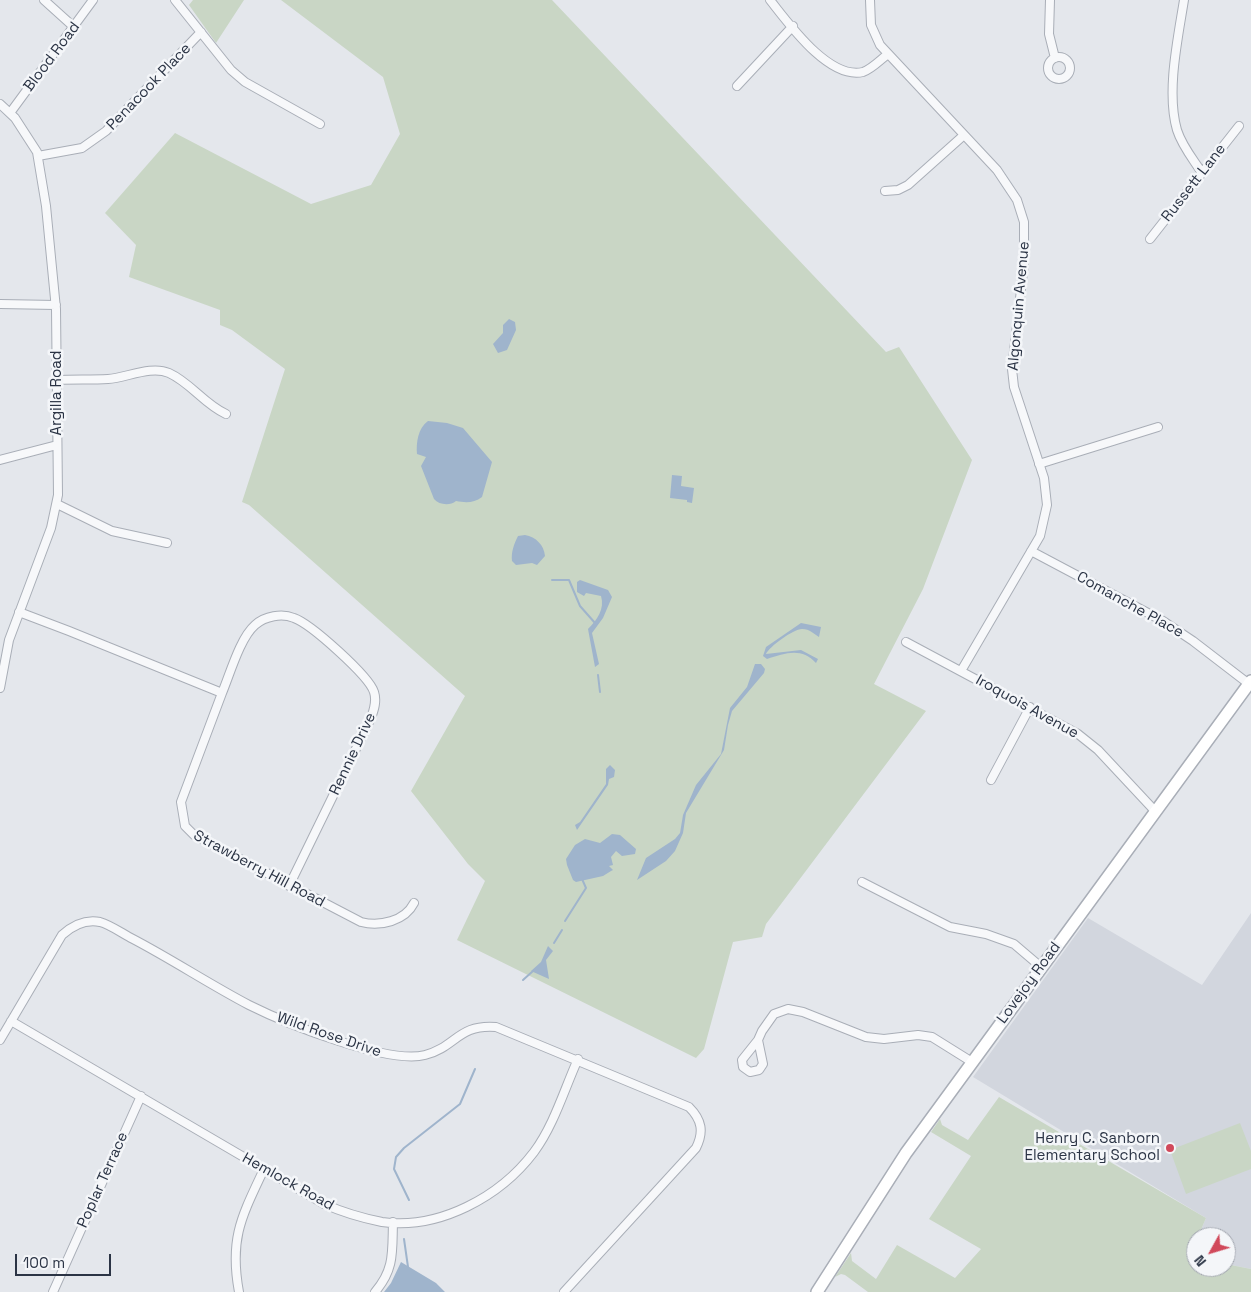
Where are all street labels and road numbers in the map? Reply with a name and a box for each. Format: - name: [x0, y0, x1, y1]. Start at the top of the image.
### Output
- street label: Blood Road: [20, 19, 84, 95]
- street label: Penacook Place: [103, 40, 195, 134]
- street label: Russett Lane: [1158, 140, 1230, 226]
- street label: Algonquin Avenue: [1004, 241, 1034, 371]
- street label: Argilla Road: [48, 351, 66, 435]
- street label: Comanche Place: [1073, 568, 1187, 642]
- street label: Iroquois Avenue: [972, 671, 1082, 743]
- street label: Rennie Drive: [326, 710, 380, 798]
- street label: Strawberry Hill Road: [190, 827, 328, 911]
- street label: Lovejoy Road: [993, 939, 1065, 1027]
- street label: Wild Rose Drive: [274, 1009, 384, 1061]
- street label: Poplar Terrace: [74, 1129, 132, 1231]
- street label: Hemlock Road: [239, 1149, 337, 1215]

